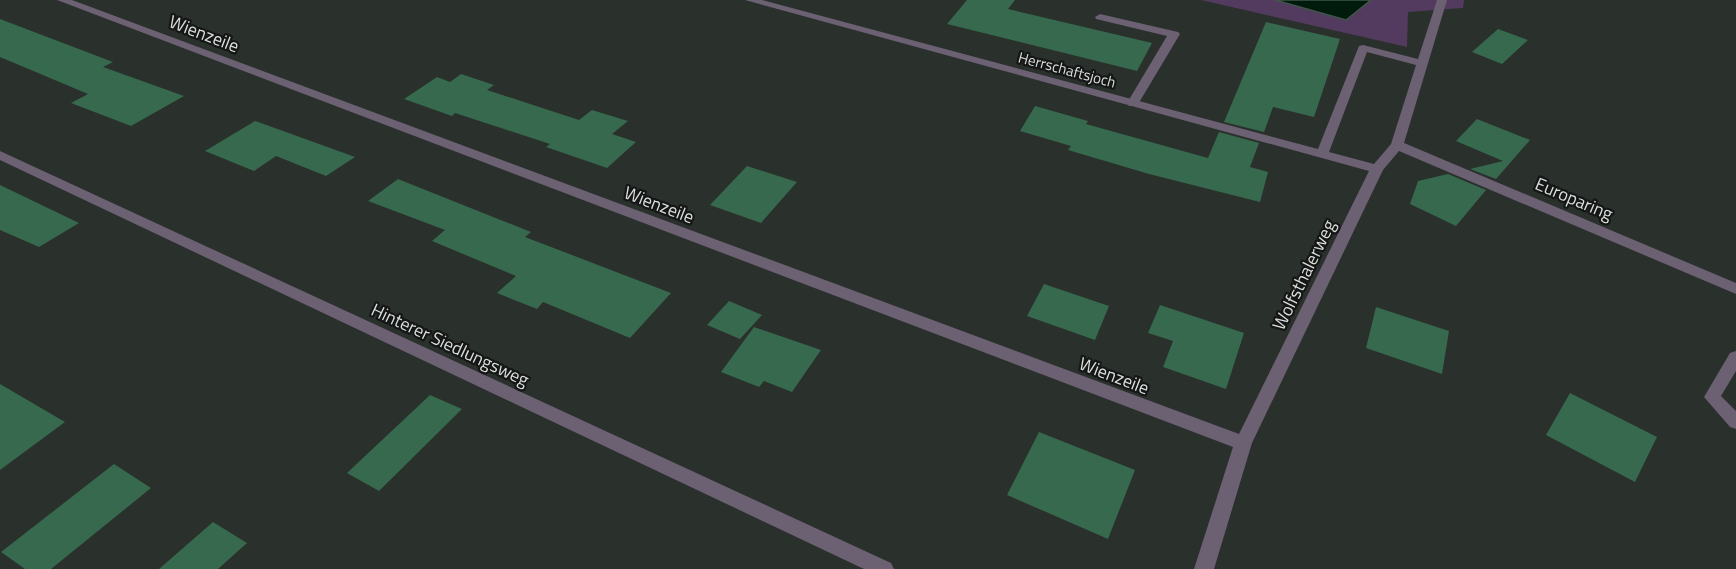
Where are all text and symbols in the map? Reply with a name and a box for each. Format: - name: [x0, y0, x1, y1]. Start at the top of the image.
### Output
- street label: Wienzeile: [165, 8, 243, 59]
- street label: Herrschaftsjoch: [1016, 45, 1118, 94]
- street label: Europaring: [1531, 170, 1617, 227]
- street label: Wienzeile: [620, 179, 698, 230]
- street label: Wolfsthalerweg: [1265, 215, 1342, 335]
- street label: Hinterer Siedlungsweg: [367, 296, 534, 393]
- street label: Wienzeile: [1075, 350, 1153, 401]

